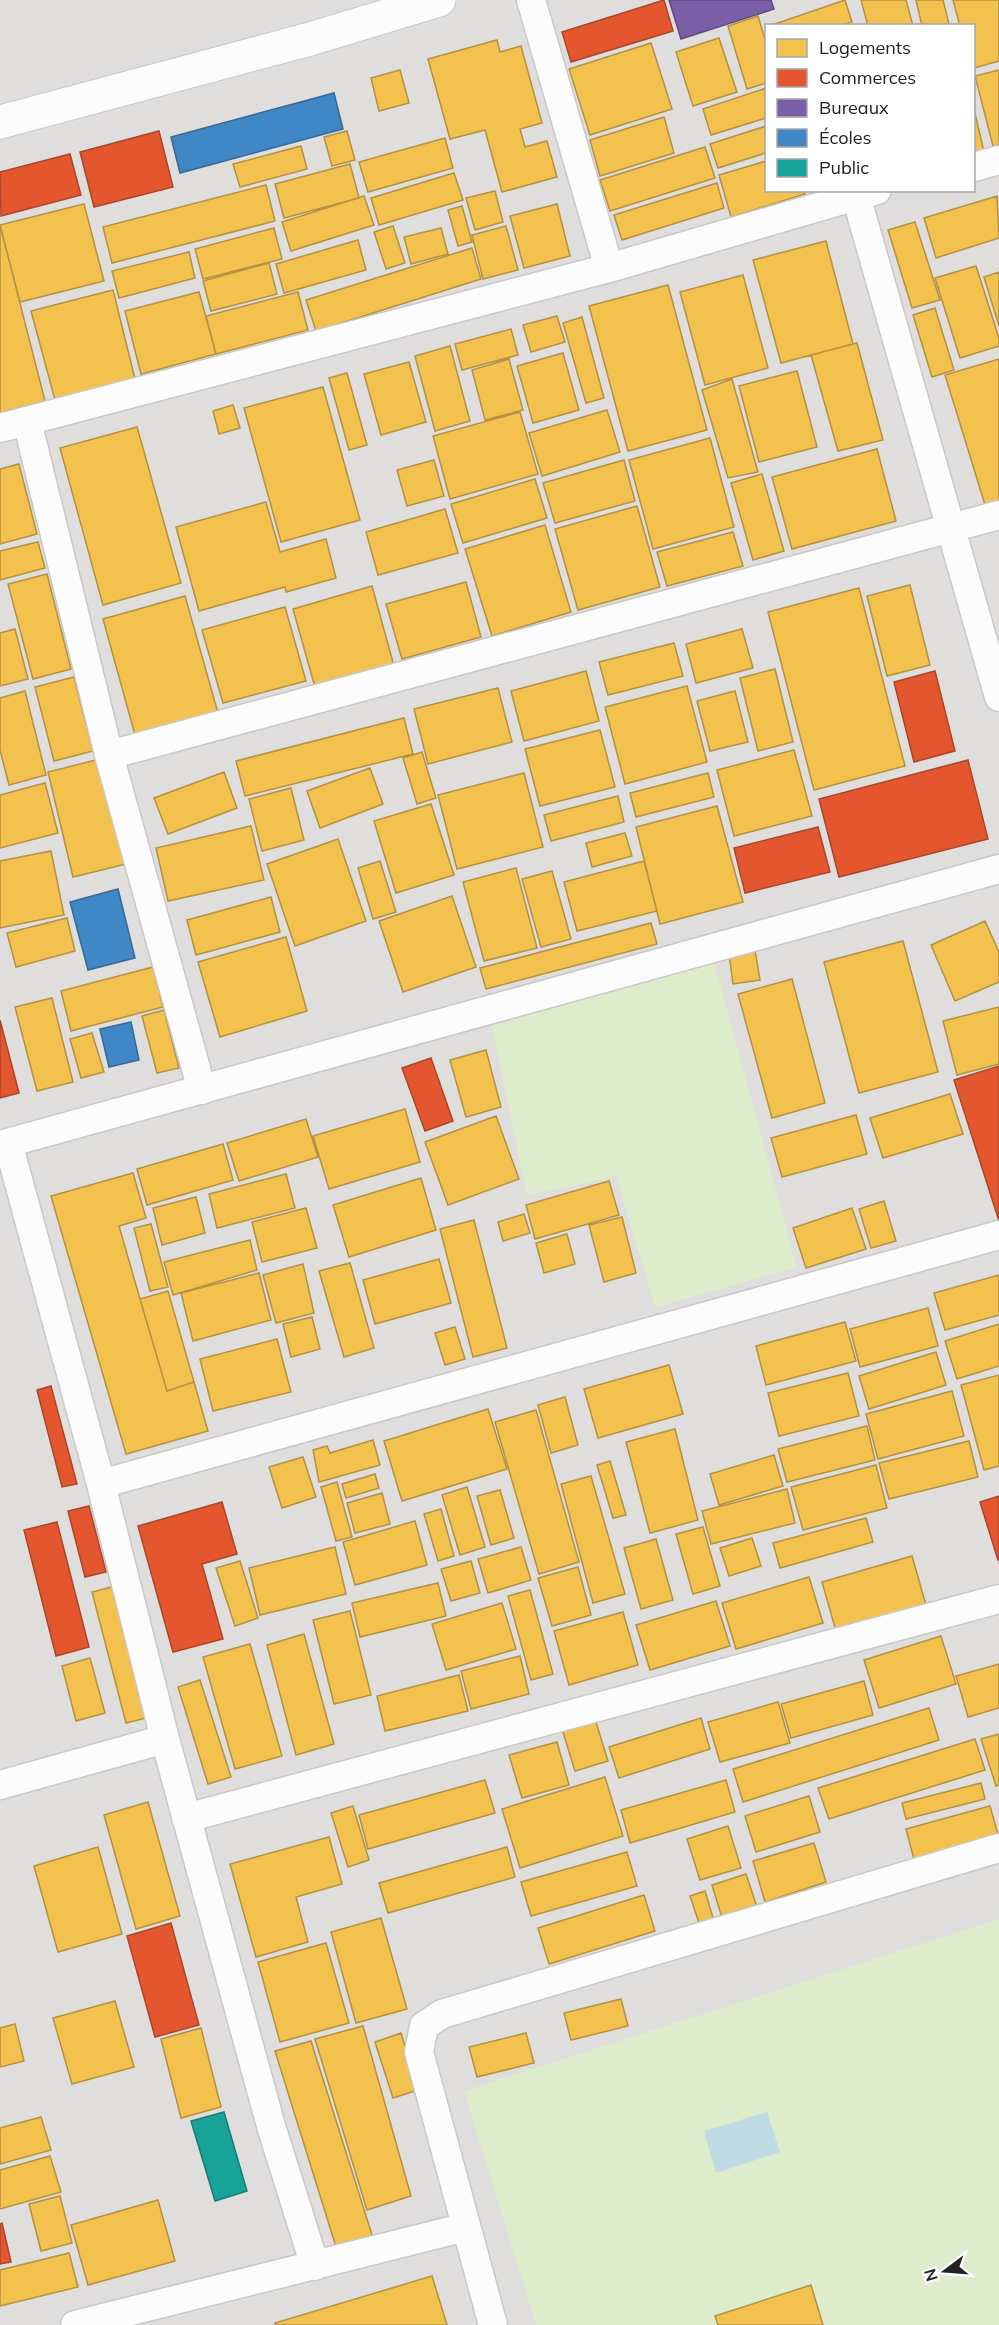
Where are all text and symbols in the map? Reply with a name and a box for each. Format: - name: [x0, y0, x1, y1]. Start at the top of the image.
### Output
- legend: [765, 24, 975, 192]
- text: Logements: [819, 36, 911, 59]
- text: Commerces: [819, 66, 916, 89]
- text: Bureaux: [819, 96, 889, 119]
- text: Écoles: [819, 126, 872, 149]
- text: Public: [819, 156, 869, 179]
- north arrow: [915, 2241, 975, 2301]
- text: N: [919, 2267, 942, 2284]

